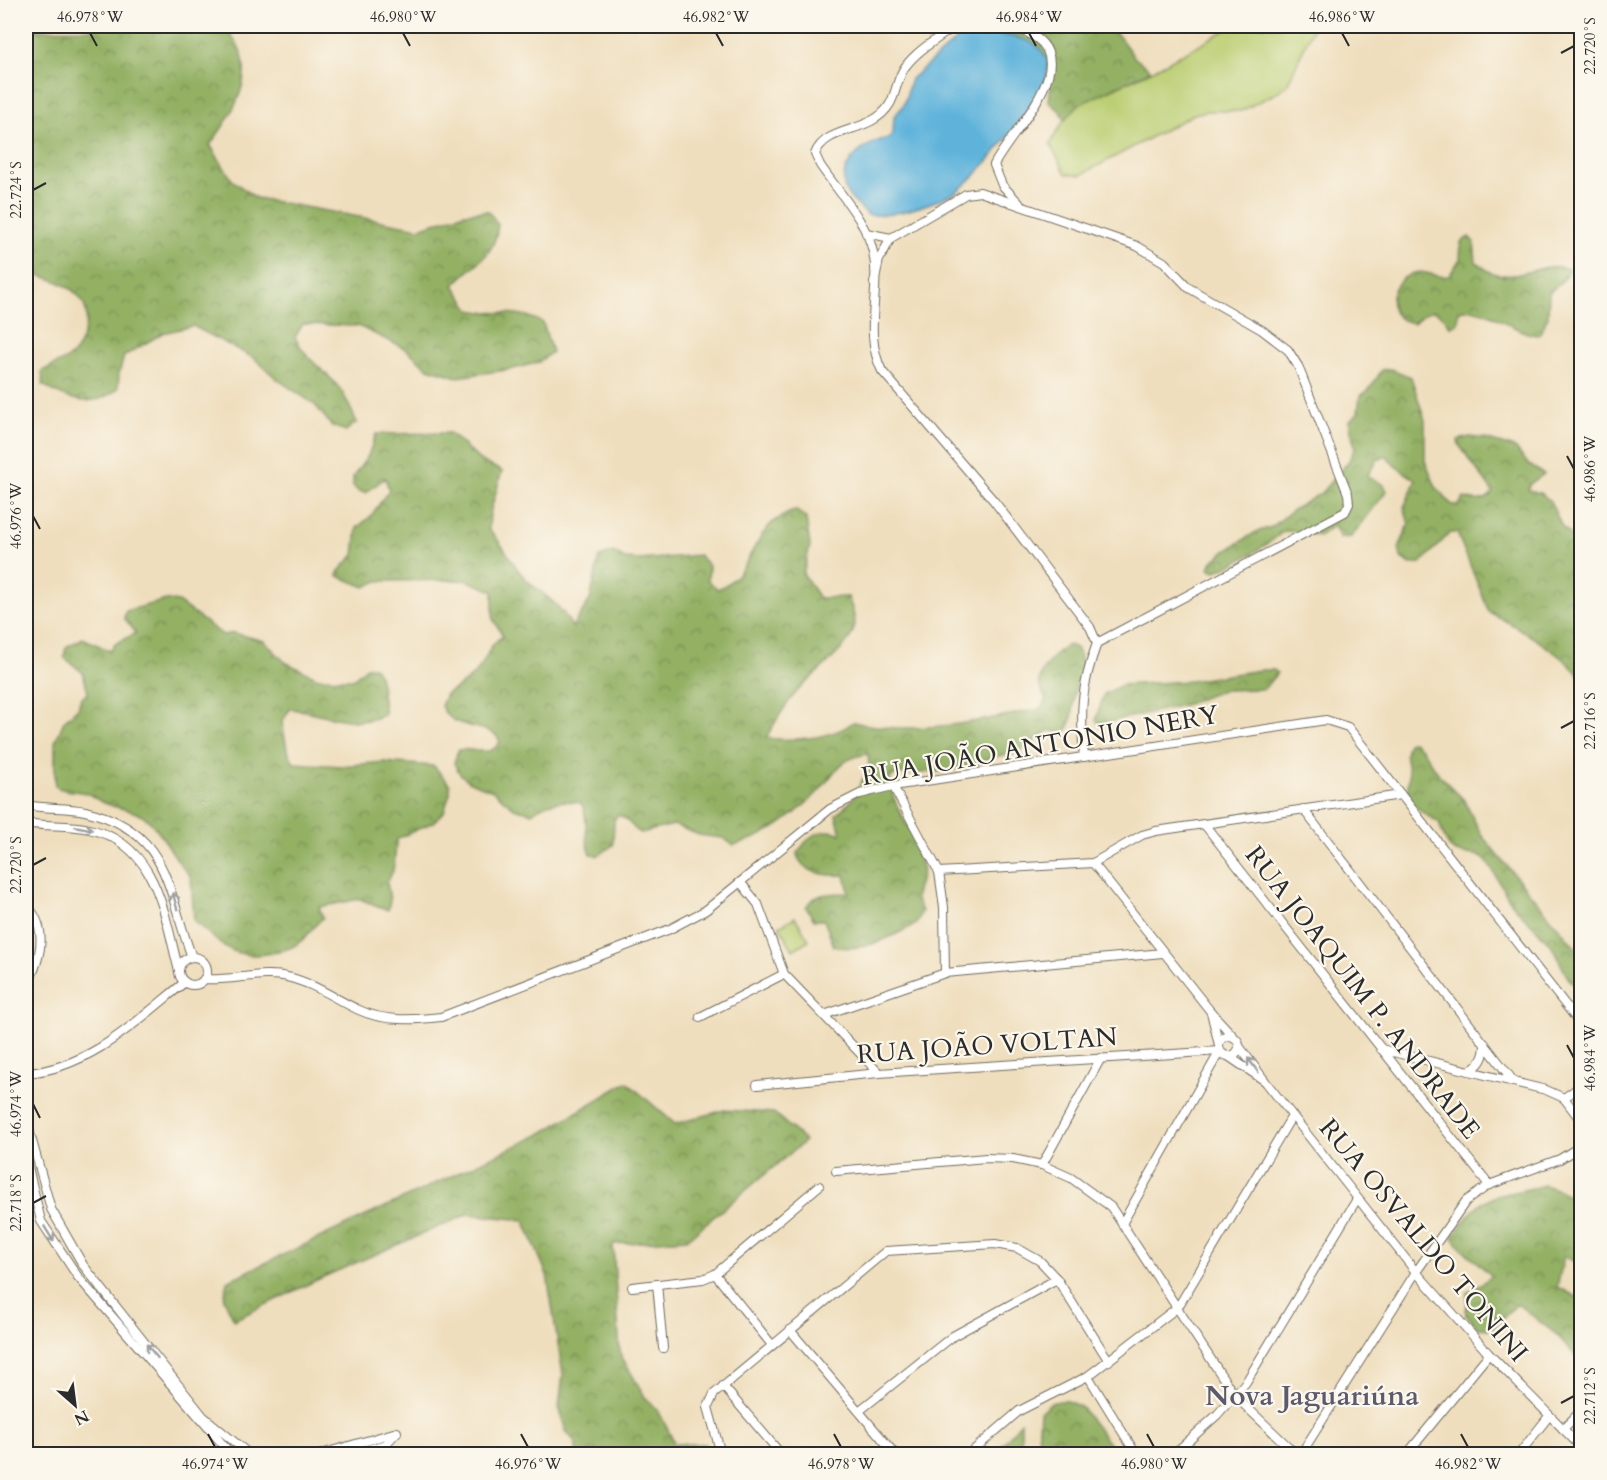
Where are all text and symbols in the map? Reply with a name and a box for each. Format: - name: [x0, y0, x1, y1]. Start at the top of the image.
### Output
- text: 46.978°W: [57, 7, 124, 27]
- text: 46.980°W: [370, 7, 437, 27]
- text: 46.982°W: [683, 7, 750, 27]
- text: 46.984°W: [996, 7, 1063, 27]
- text: 46.986°W: [1309, 7, 1376, 27]
- text: 22.720°S: [1580, 17, 1600, 75]
- text: 22.724°S: [6, 161, 26, 219]
- text: 46.986°W: [1580, 435, 1600, 502]
- text: 46.976°W: [6, 482, 26, 549]
- text: 22.716°S: [1580, 692, 1600, 750]
- street label: RUA JOÃO ANTONIO NERY: [859, 697, 1222, 794]
- one-way arrow: [73, 823, 93, 834]
- text: 22.720°S: [6, 836, 26, 894]
- street label: RUA JOAQUIM P. ANDRADE: [1237, 839, 1488, 1146]
- one-way arrow: [168, 892, 180, 911]
- street label: RUA JOÃO VOLTAN: [856, 1019, 1118, 1072]
- text: 46.984°W: [1580, 1024, 1600, 1091]
- one-way arrow: [1247, 1057, 1259, 1073]
- text: 46.974°W: [6, 1070, 26, 1137]
- street label: RUA OSVALDO TONINI: [1311, 1111, 1536, 1369]
- text: 22.718°S: [6, 1174, 26, 1232]
- one-way arrow: [44, 1225, 56, 1242]
- one-way arrow: [145, 1344, 158, 1360]
- text: 22.712°S: [1580, 1367, 1600, 1425]
- north arrow: [45, 1375, 105, 1435]
- district label: Nova Jaguariúna: [1205, 1377, 1419, 1415]
- text: N: [70, 1404, 93, 1430]
- text: 46.974°W: [182, 1454, 249, 1474]
- text: 46.976°W: [495, 1454, 562, 1474]
- text: 46.978°W: [808, 1454, 875, 1474]
- text: 46.980°W: [1121, 1454, 1188, 1474]
- text: 46.982°W: [1435, 1454, 1502, 1474]

